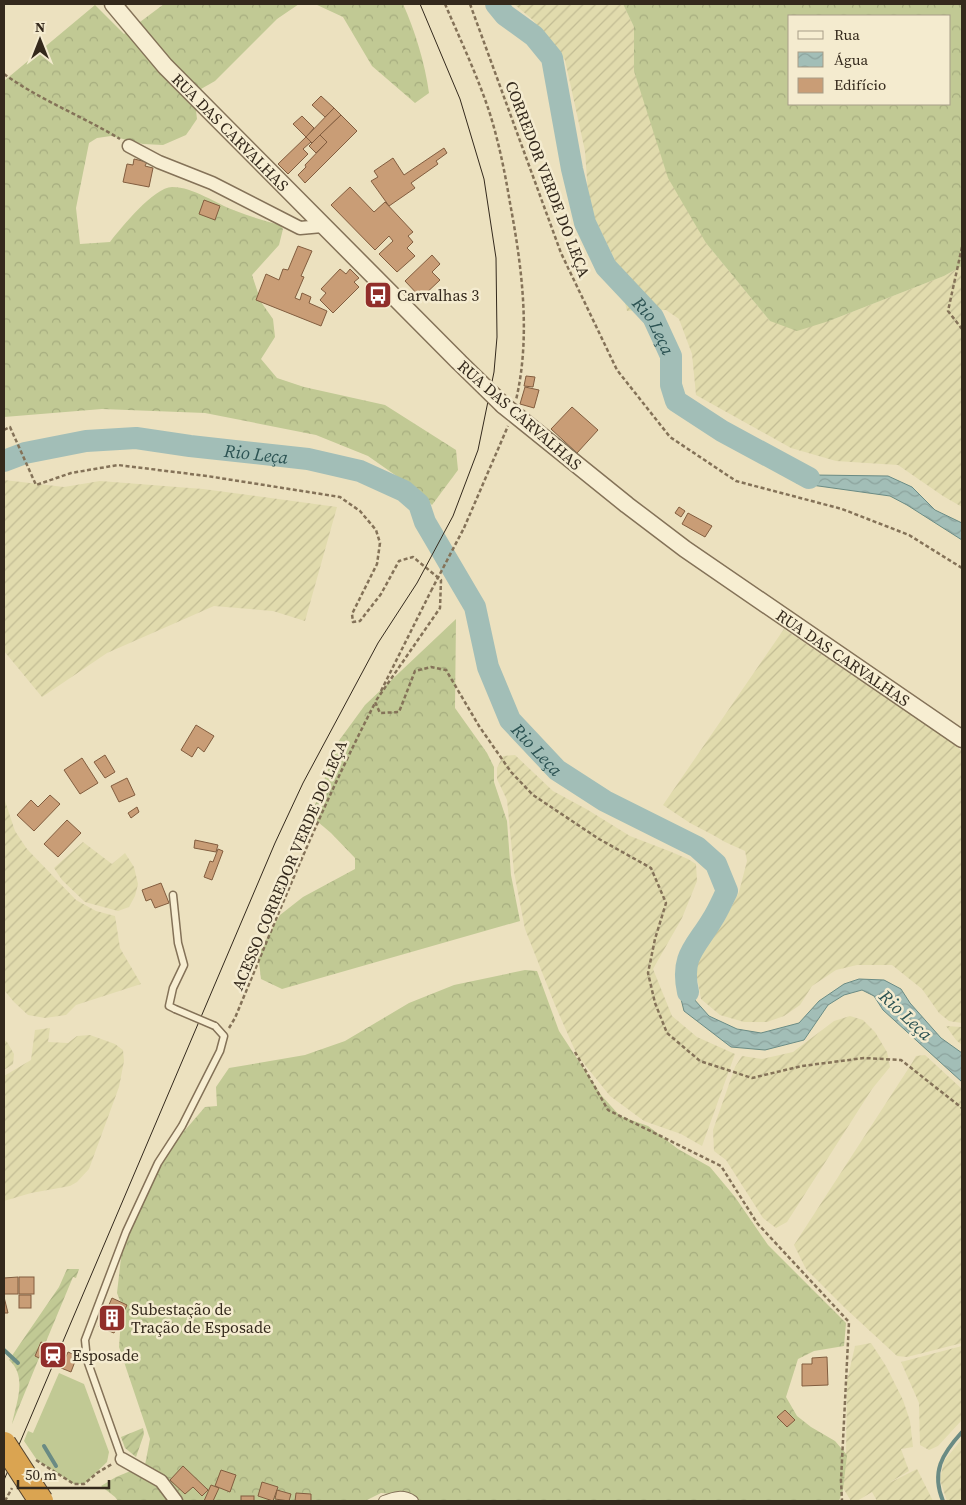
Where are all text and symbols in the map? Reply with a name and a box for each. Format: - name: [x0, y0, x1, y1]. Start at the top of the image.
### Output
- north arrow: [15, 15, 65, 65]
- legend: [788, 15, 951, 105]
- text: N: [35, 17, 45, 37]
- text: Rua: [834, 24, 860, 45]
- text: Água: [834, 49, 868, 70]
- street label: RUA DAS CARVALHAS: [167, 68, 294, 196]
- text: Edifício: [834, 74, 886, 95]
- street label: CORREDOR VERDE DO LEÇA: [500, 78, 596, 281]
- bus stop icon: Carvalhas 3: [363, 280, 393, 310]
- place label: Carvalhas 3: [397, 284, 479, 306]
- water label: Rio Leça: [627, 290, 681, 359]
- street label: RUA DAS CARVALHAS: [453, 355, 587, 475]
- water label: Rio Leça: [222, 437, 290, 469]
- street label: RUA DAS CARVALHAS: [772, 604, 914, 711]
- water label: Rio Leça: [506, 716, 569, 782]
- street label: ACESSO CORREDOR VERDE DO LEÇA: [226, 736, 352, 994]
- water label: Rio Leça: [873, 983, 938, 1046]
- place label: Subestação de Tração de Esposade: [131, 1298, 271, 1338]
- building icon: Subestação de Tração de Esposade: [97, 1303, 127, 1333]
- station icon: Esposade: [38, 1340, 68, 1370]
- place label: Esposade: [72, 1344, 139, 1366]
- scale bar: [18, 1458, 109, 1490]
- text: 50 m: [25, 1464, 57, 1485]

